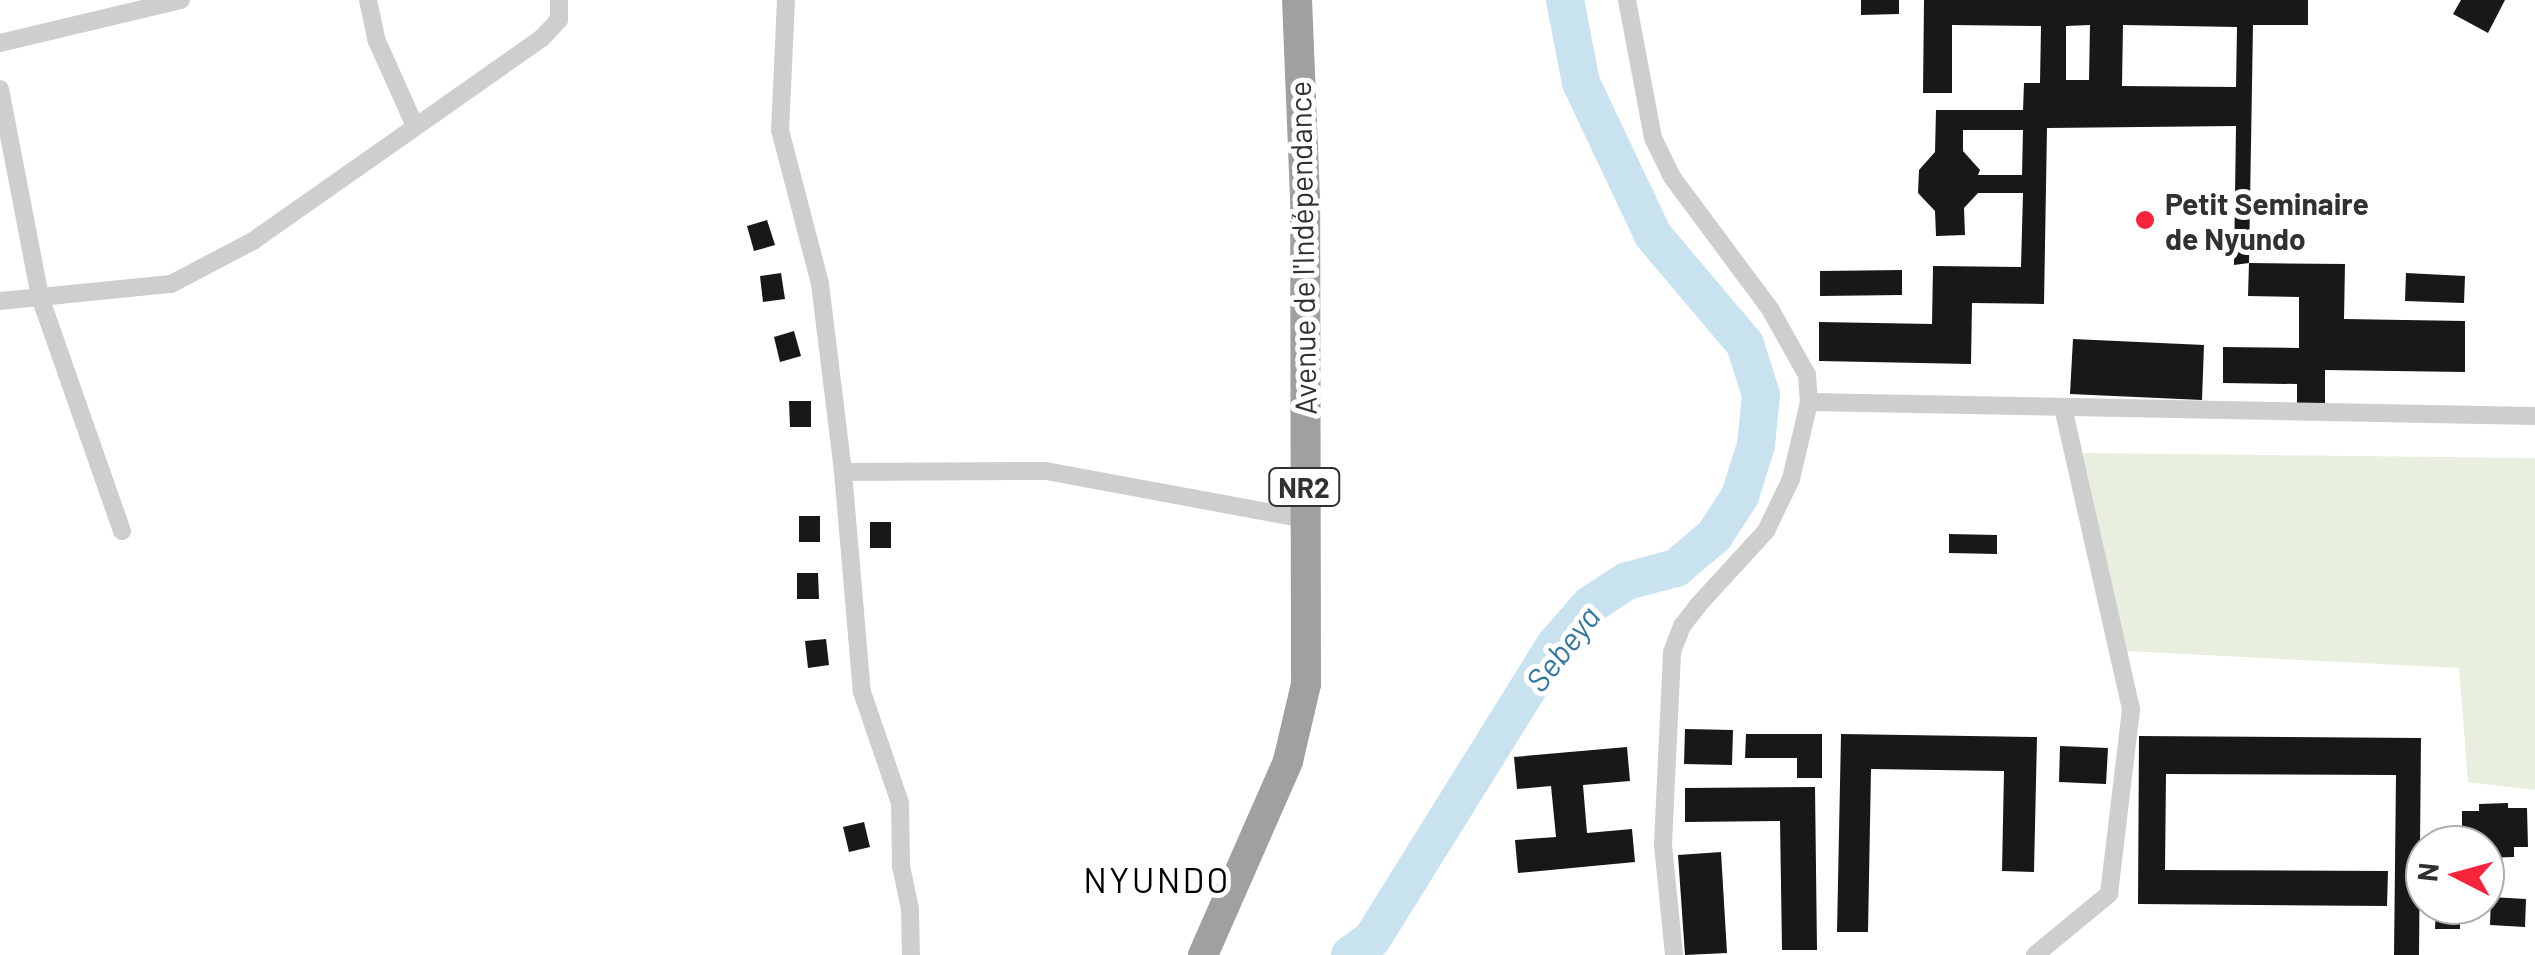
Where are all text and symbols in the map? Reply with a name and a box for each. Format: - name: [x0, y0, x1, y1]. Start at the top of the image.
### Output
- street label: Avenue de l'Indépendance: [1281, 81, 1323, 415]
- place label: Petit Seminaire de Nyundo: [2165, 185, 2369, 256]
- marker: Petit Seminaire de Nyundo: [2134, 209, 2156, 231]
- road number: NR2: [1266, 464, 1342, 510]
- water label: Sebeya: [1517, 598, 1607, 698]
- north arrow: [2405, 825, 2505, 925]
- district label: NYUNDO: [1083, 858, 1231, 900]
- text: N: [2409, 861, 2445, 883]

